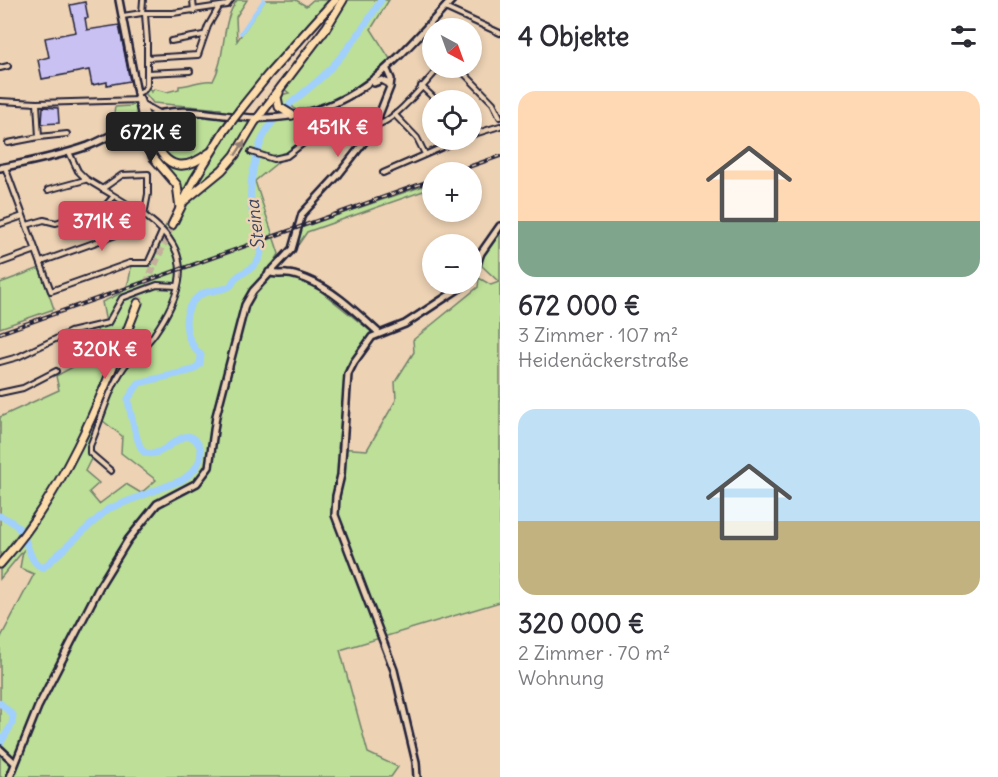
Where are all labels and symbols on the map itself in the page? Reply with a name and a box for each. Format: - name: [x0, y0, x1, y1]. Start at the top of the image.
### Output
- north arrow: [422, 18, 482, 78]
- pin: 451K €: [289, 107, 387, 158]
- pin: 672K €: [102, 112, 200, 163]
- one-way arrow: [234, 140, 245, 157]
- water label: Steina: [240, 197, 269, 251]
- pin: 371K €: [53, 201, 151, 252]
- pin: 320K €: [56, 329, 154, 380]

